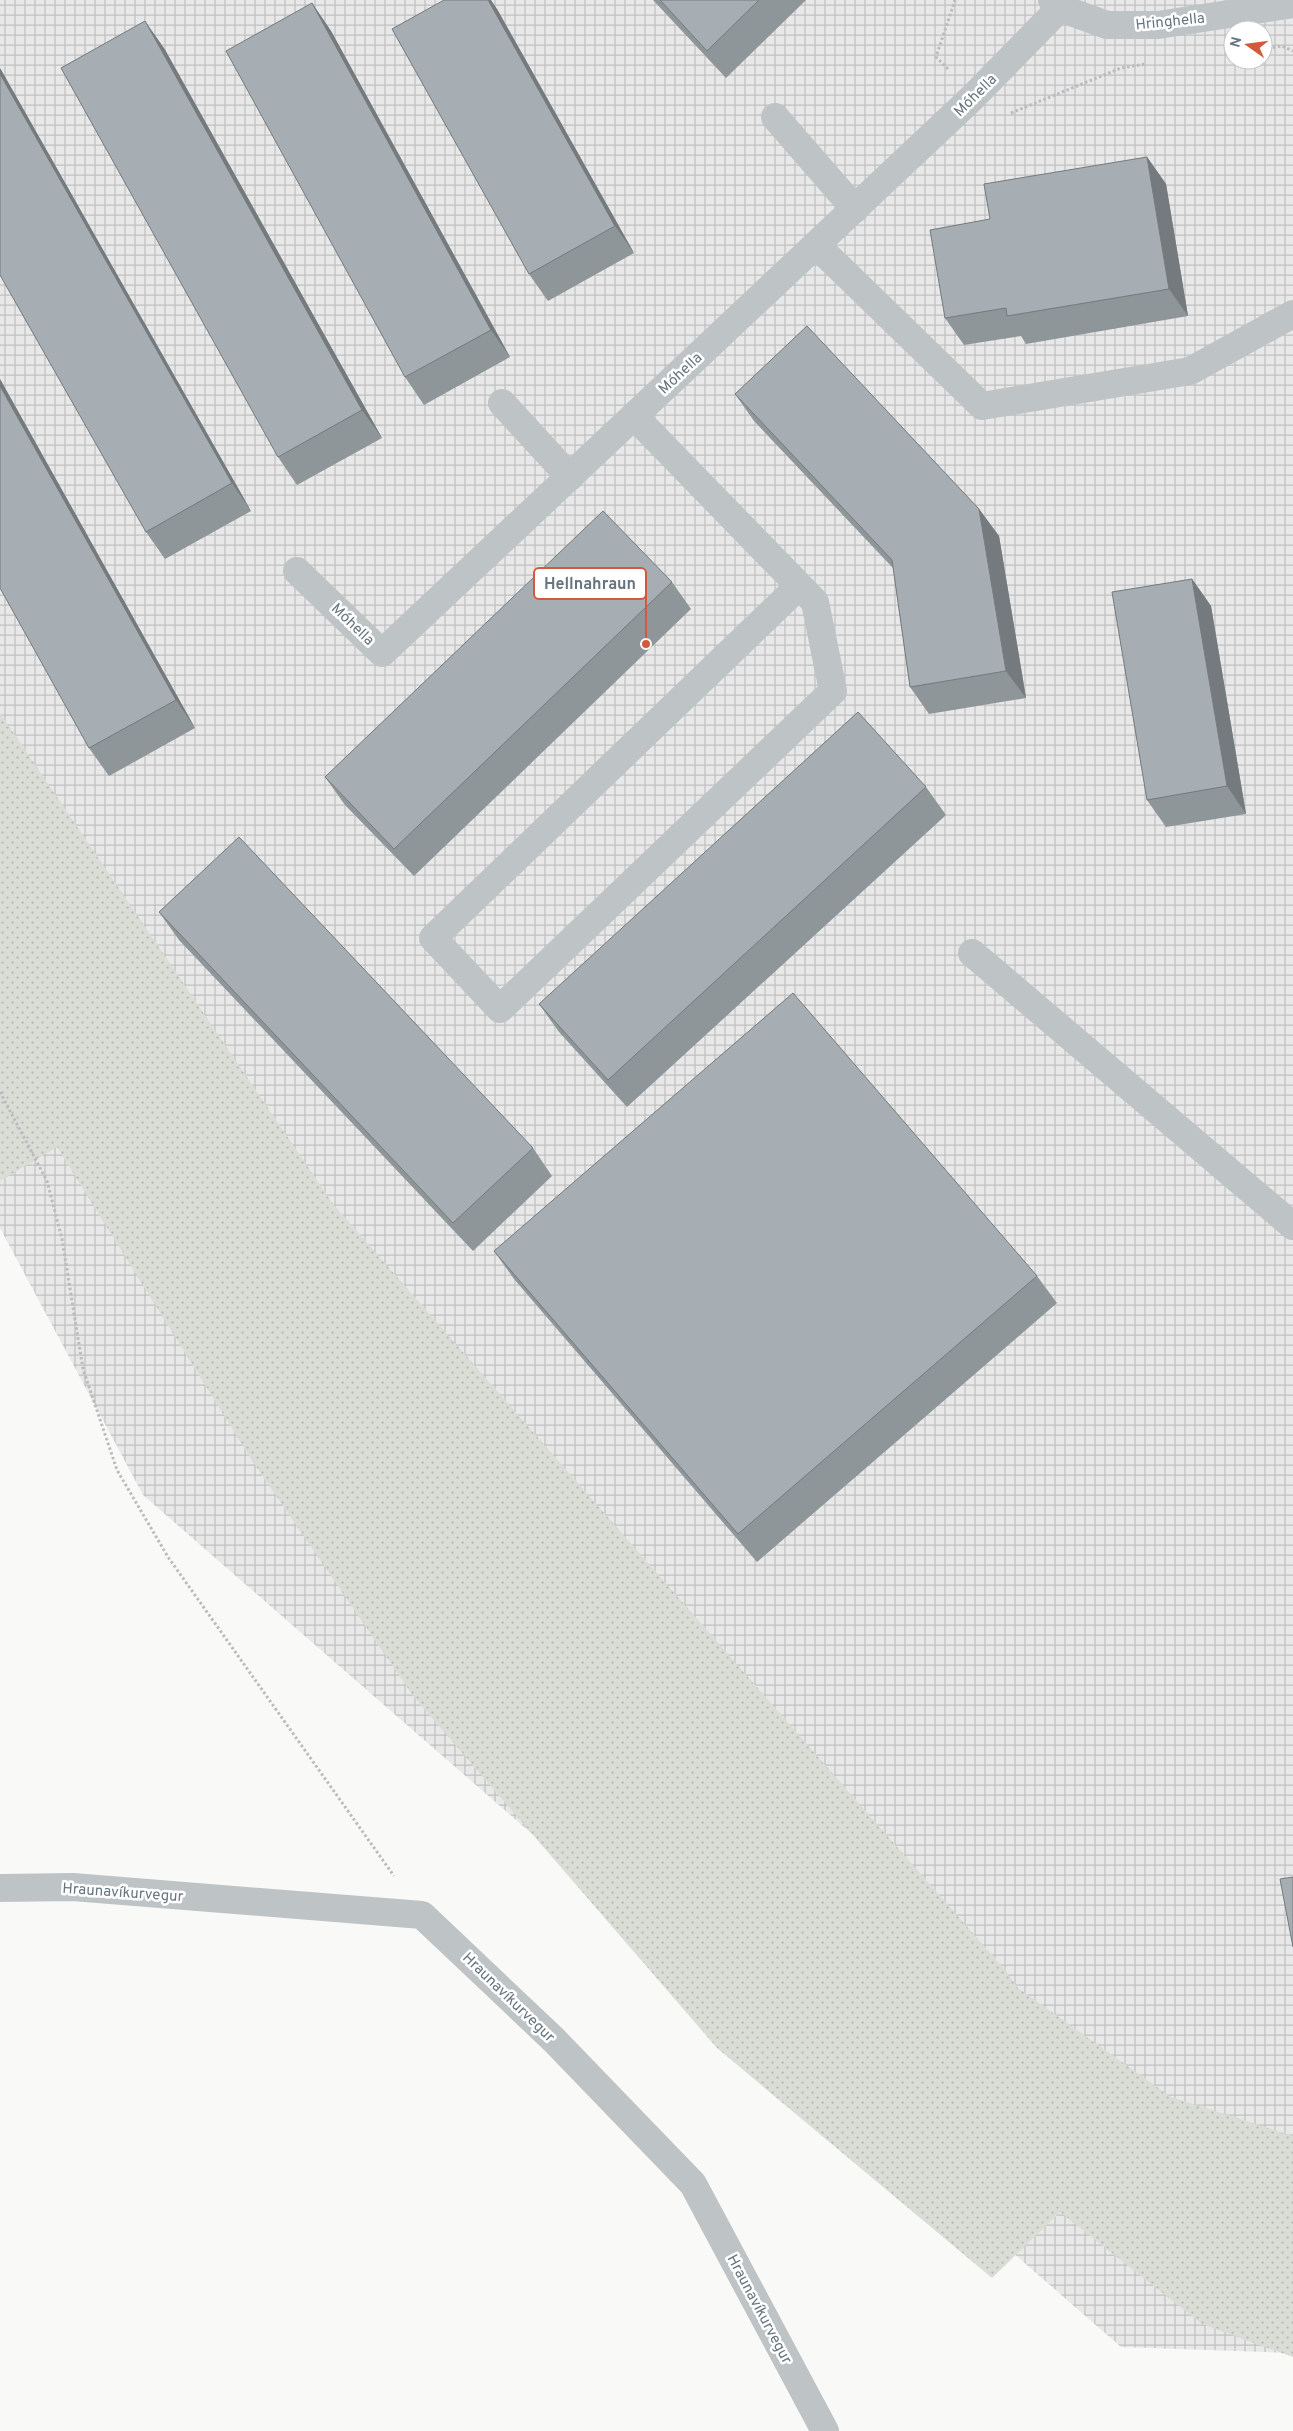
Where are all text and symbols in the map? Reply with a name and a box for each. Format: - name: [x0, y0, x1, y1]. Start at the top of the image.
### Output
- street label: Hringhella: [1135, 9, 1206, 36]
- north arrow: [1223, 20, 1273, 70]
- text: N: [1227, 35, 1246, 49]
- street label: Móhella: [951, 71, 1001, 121]
- street label: Móhella: [655, 349, 707, 399]
- callout: Hellnahraun: [534, 568, 646, 599]
- text: Hellnahraun: [544, 575, 636, 595]
- street label: Móhella: [326, 600, 378, 650]
- street label: Hraunavíkurvegur: [62, 1880, 184, 1907]
- street label: Hraunavíkurvegur: [458, 1949, 558, 2047]
- street label: Hraunavíkurvegur: [722, 2252, 796, 2368]

